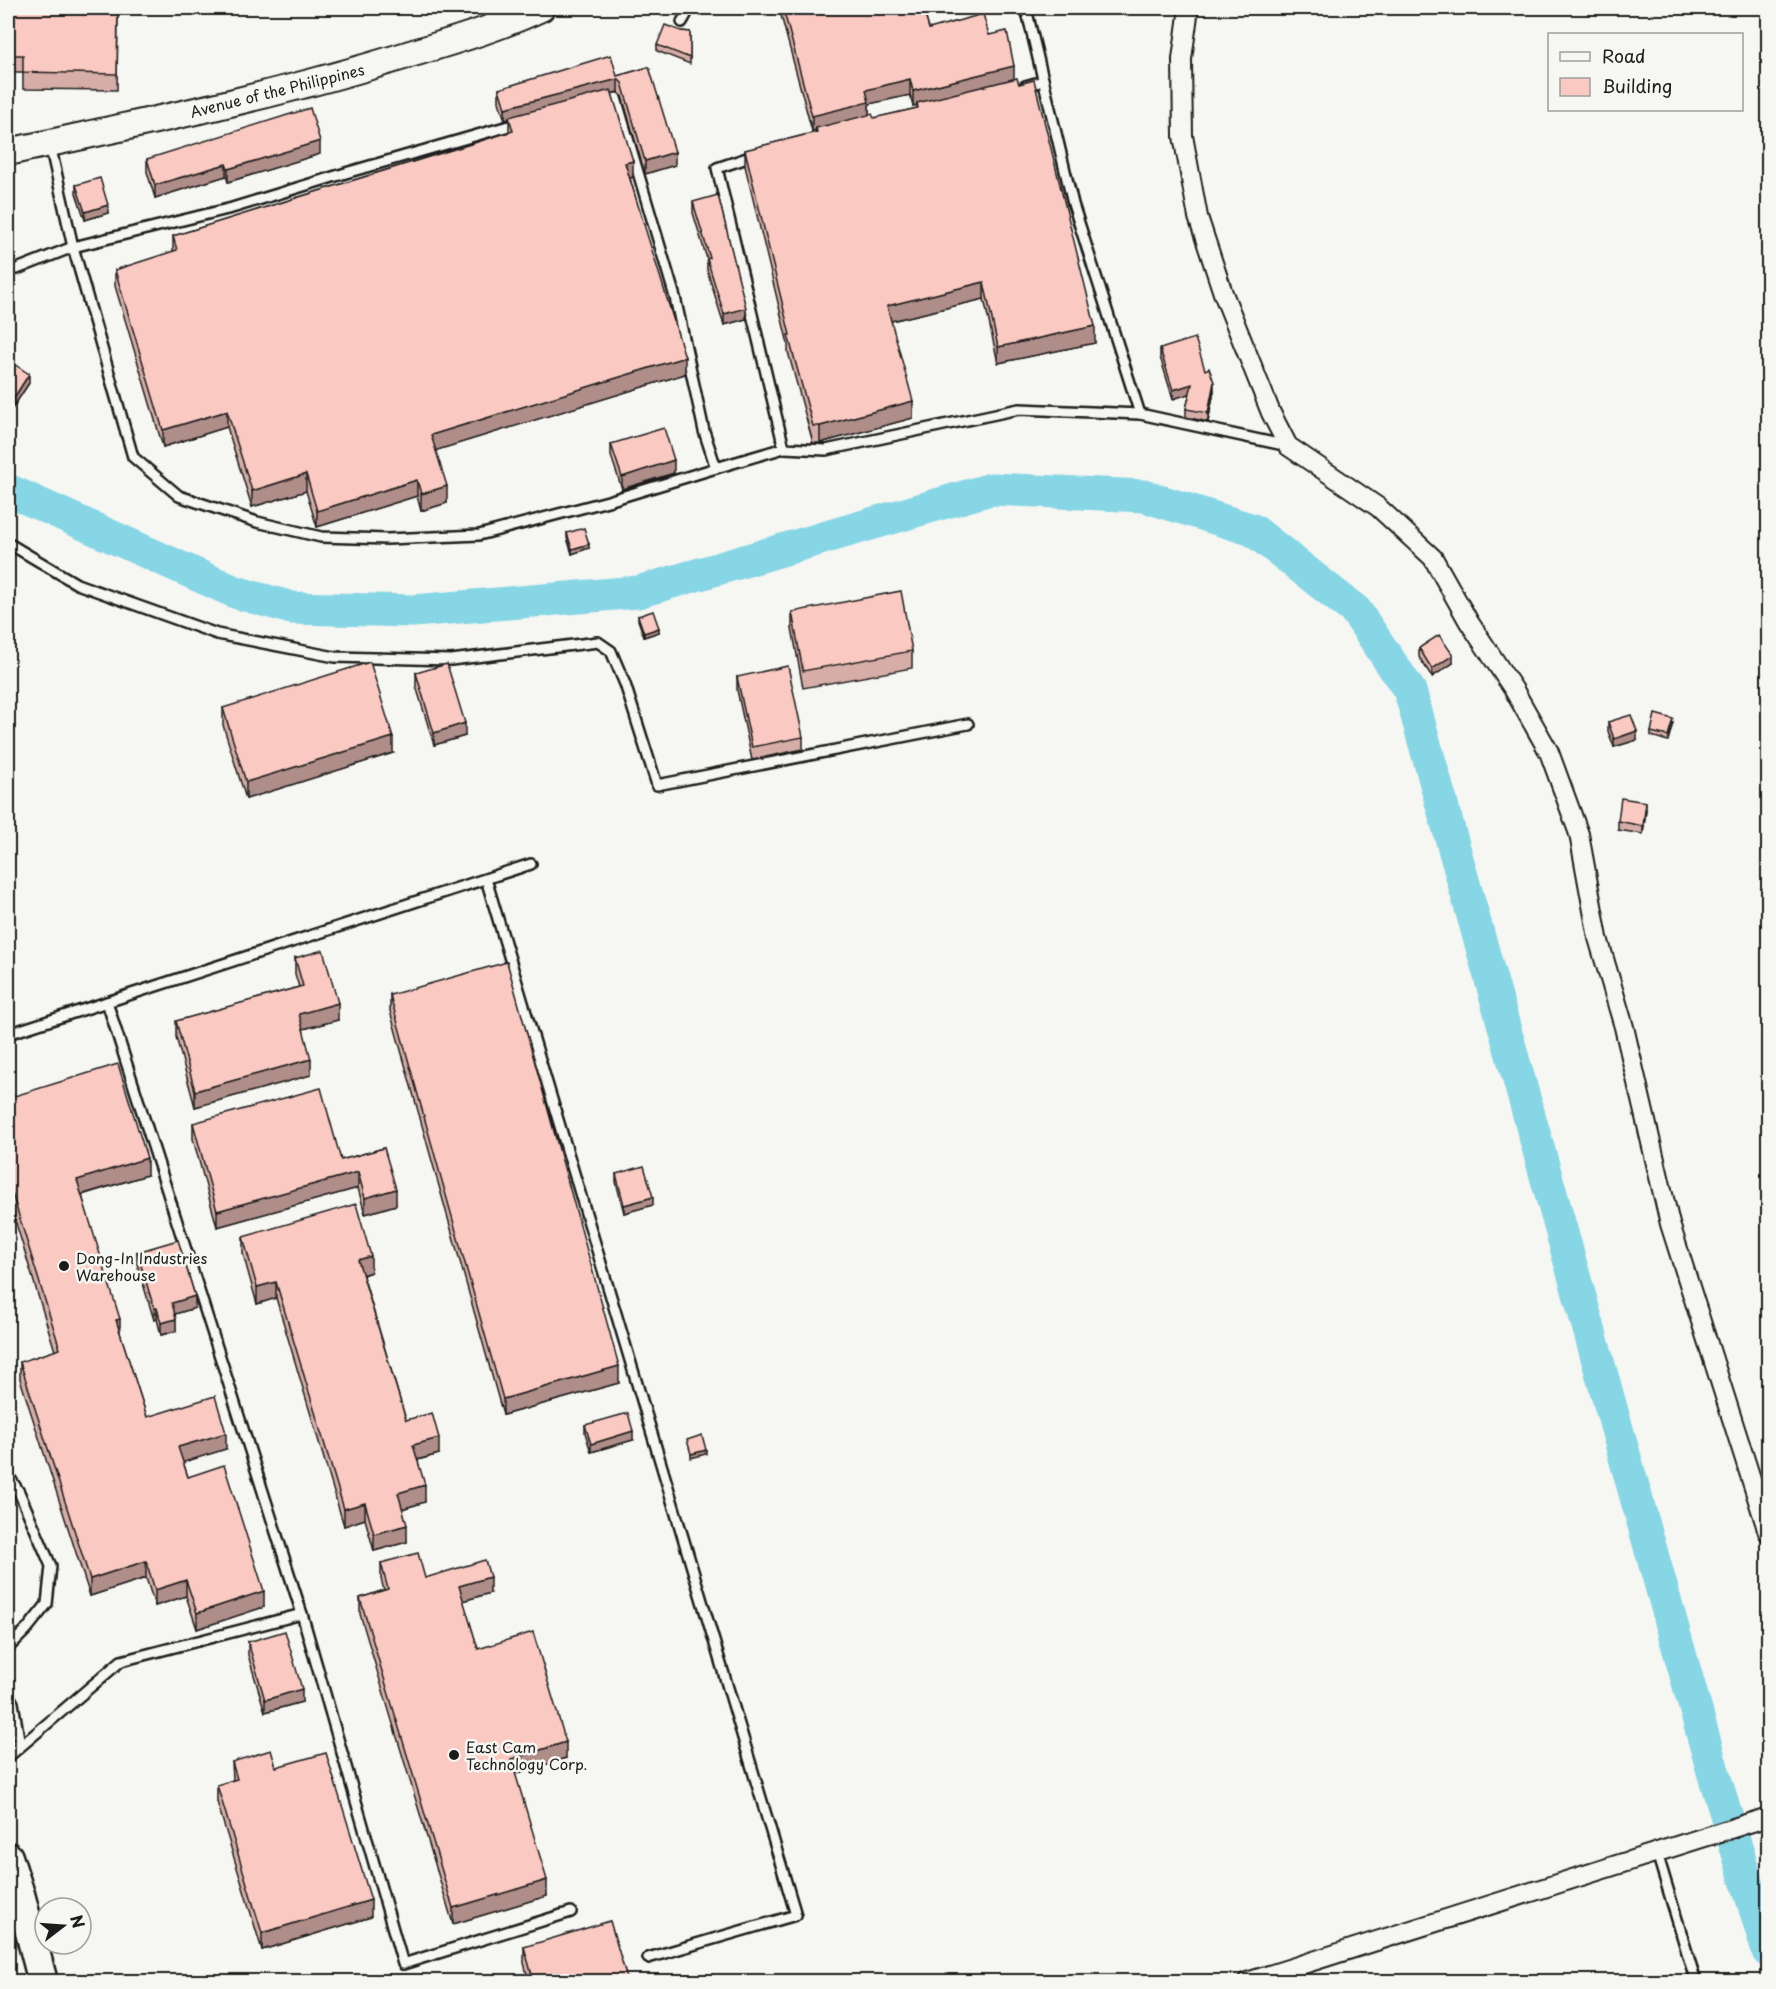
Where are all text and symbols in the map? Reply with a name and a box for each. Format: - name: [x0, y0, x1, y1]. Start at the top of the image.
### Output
- legend: [1548, 33, 1743, 111]
- text: Road: [1602, 42, 1646, 69]
- street label: Avenue of the Philippines: [187, 57, 367, 123]
- text: Building: [1602, 72, 1672, 99]
- place label: Dong-In Industries Warehouse: [76, 1246, 208, 1286]
- marker: Dong-In Industries Warehouse: [57, 1259, 71, 1273]
- place label: East Cam Technology Corp.: [466, 1735, 587, 1775]
- marker: East Cam Technology Corp.: [447, 1748, 461, 1762]
- north arrow: [33, 1896, 93, 1956]
- text: N: [65, 1912, 92, 1931]

